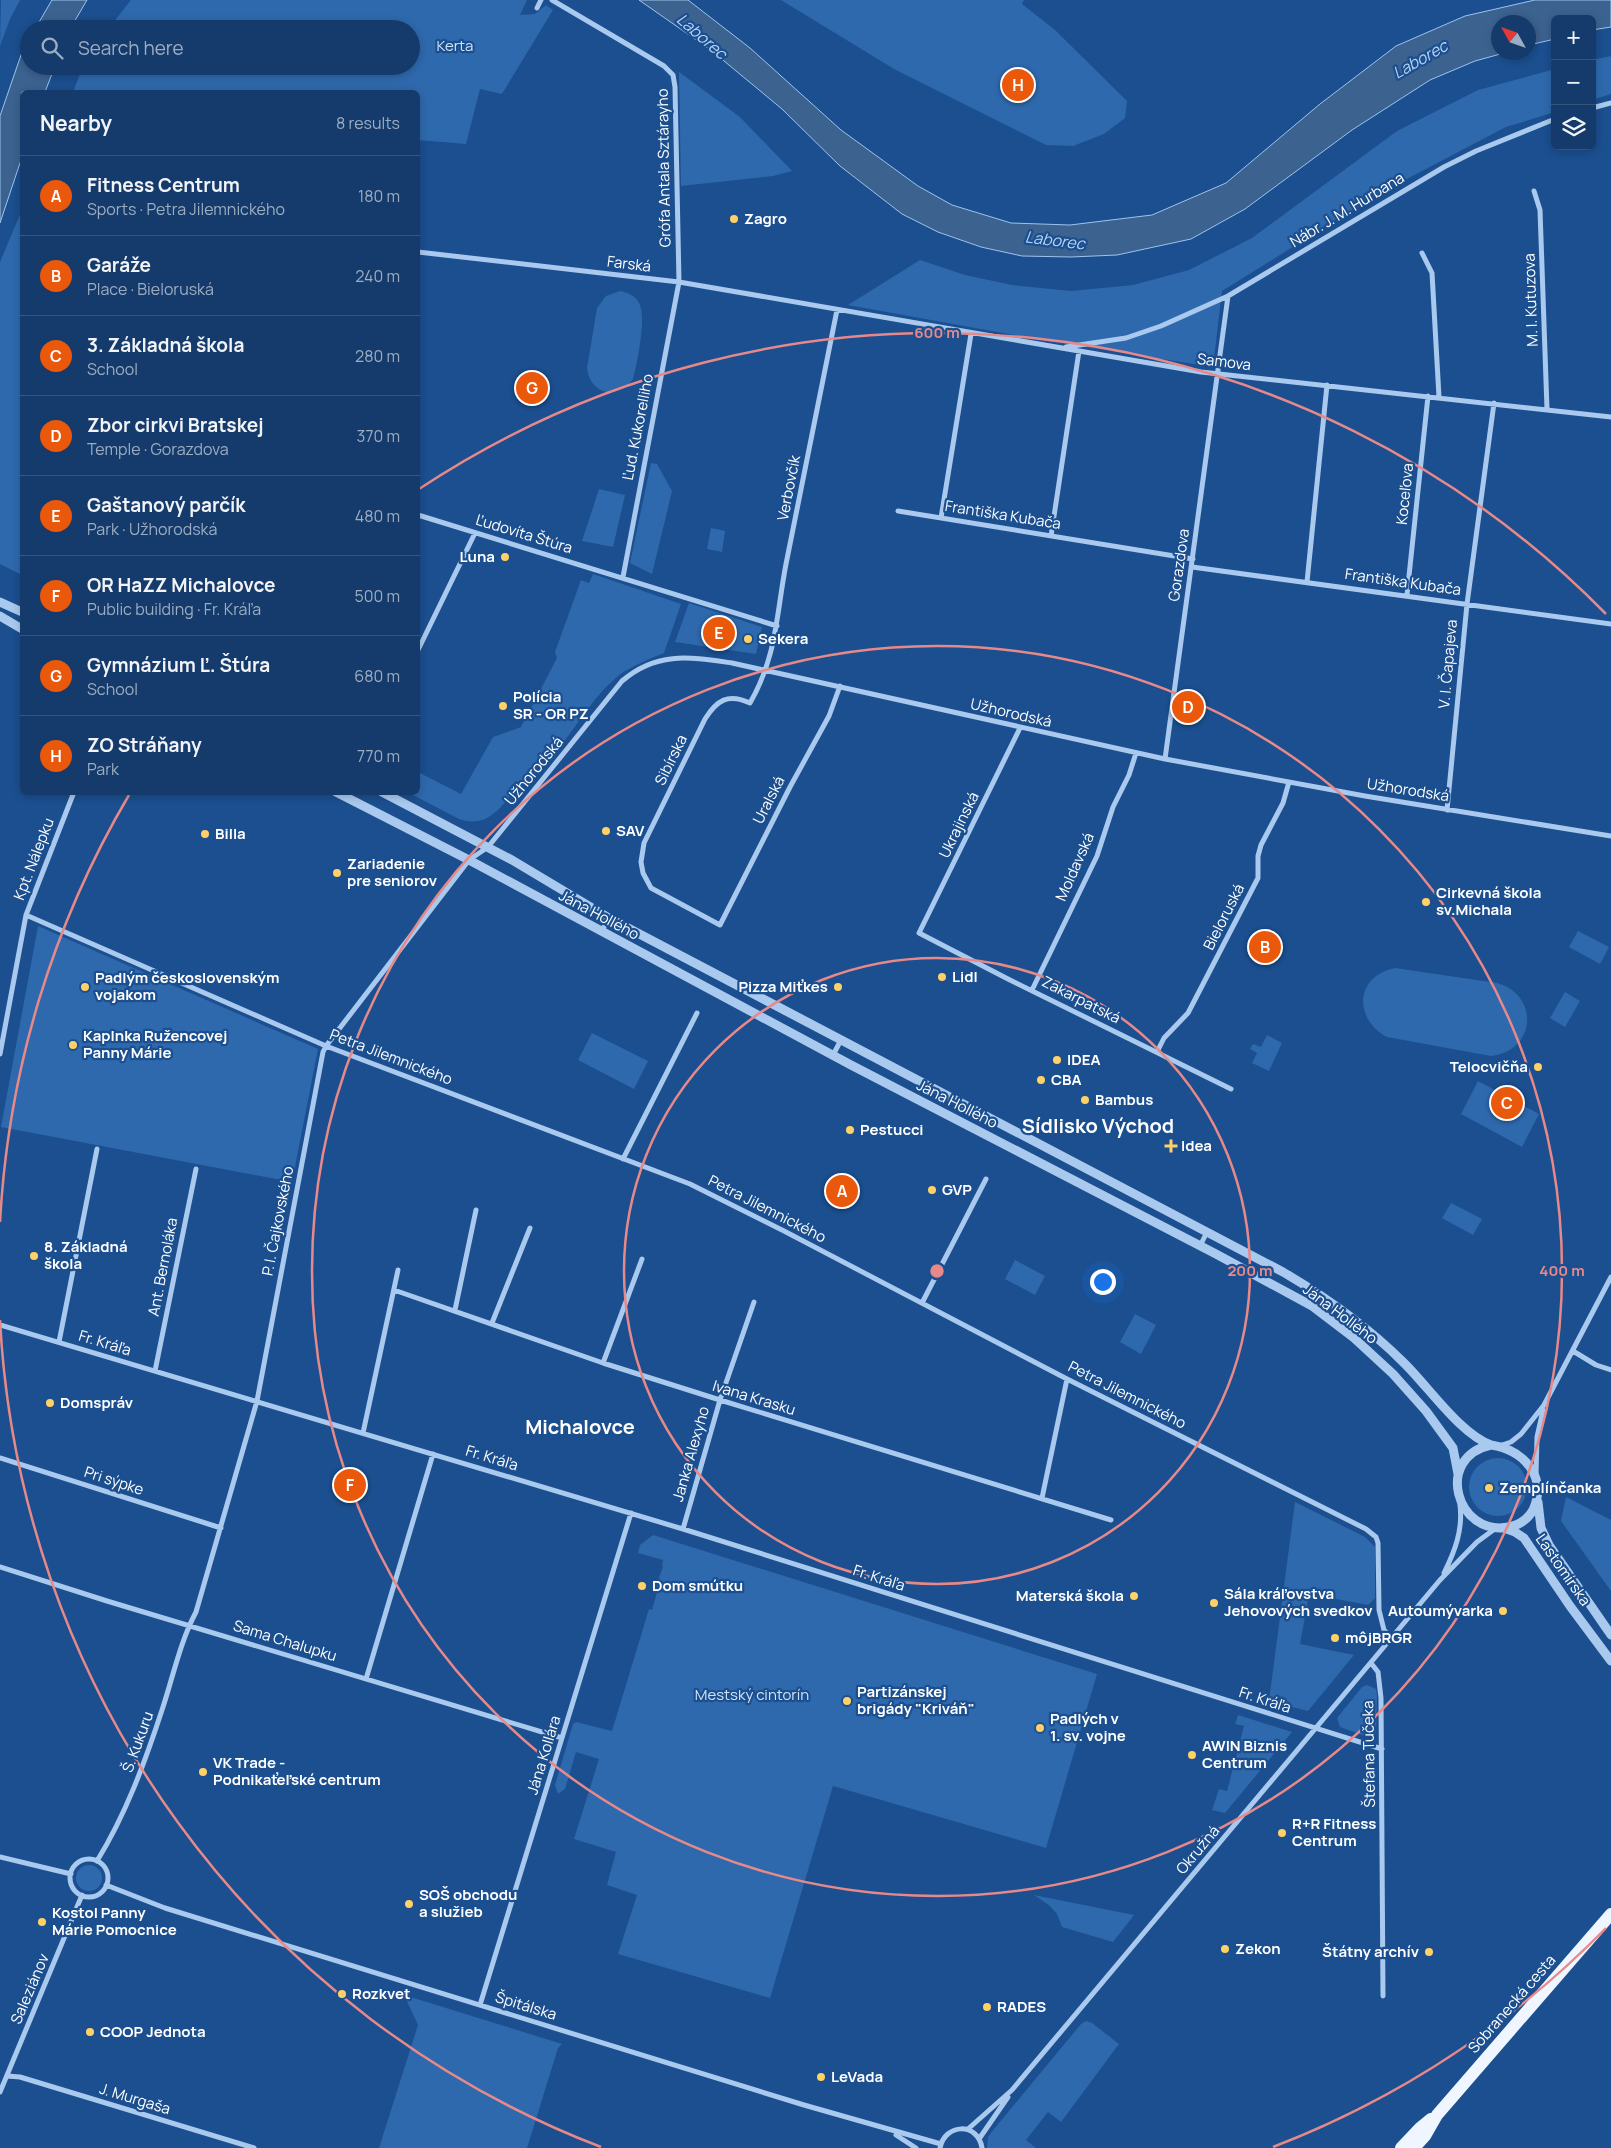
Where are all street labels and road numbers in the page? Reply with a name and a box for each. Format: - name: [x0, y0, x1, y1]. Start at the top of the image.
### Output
- street label: Grófa Antala Sztárayho: [652, 88, 675, 248]
- street label: Nábr. J. M. Hurbana: [1286, 167, 1408, 252]
- street label: Farská: [606, 250, 652, 277]
- street label: M. I. Kutuzova: [1518, 253, 1543, 347]
- street label: Samova: [1196, 348, 1252, 375]
- street label: Ľud. Kukorelliho: [617, 372, 658, 482]
- street label: Verbovčík: [772, 453, 805, 522]
- street label: Koceľova: [1391, 462, 1418, 526]
- street label: Františka Kubača: [944, 495, 1063, 534]
- street label: Ľudovíta Štúra: [473, 509, 575, 558]
- street label: Gorazdova: [1163, 527, 1194, 603]
- street label: Františka Kubača: [1344, 563, 1463, 600]
- street label: V. I. Čapajeva: [1433, 619, 1462, 709]
- street label: Užhorodská: [968, 693, 1054, 732]
- street label: Sibírska: [649, 731, 692, 789]
- street label: Užhorodská: [499, 732, 568, 810]
- street label: Uralská: [748, 772, 790, 827]
- street label: Užhorodská: [1365, 773, 1451, 806]
- street label: Ukrajinská: [933, 788, 984, 861]
- street label: Kpt. Nálepku: [8, 815, 59, 903]
- street label: Moldavská: [1050, 829, 1099, 904]
- street label: Bieloruská: [1198, 880, 1249, 954]
- street label: Jána Hollého: [555, 885, 643, 945]
- street label: Zakarpatská: [1038, 971, 1124, 1028]
- street label: Petra Jilemnického: [327, 1023, 456, 1090]
- street label: Jána Hollého: [913, 1074, 1001, 1133]
- street label: P. I. Čajkovského: [257, 1164, 298, 1278]
- street label: Petra Jilemnického: [705, 1170, 830, 1247]
- street label: Ant. Bernoláka: [143, 1216, 182, 1318]
- street label: Jána Hollého: [1299, 1279, 1382, 1349]
- street label: Fr. Kráľa: [76, 1325, 134, 1360]
- street label: Petra Jilemnického: [1065, 1356, 1190, 1433]
- street label: Ivana Krasku: [710, 1375, 798, 1420]
- street label: Janka Alexyho: [667, 1404, 714, 1504]
- street label: Fr. Kráľa: [463, 1440, 521, 1475]
- street label: Pri sýpke: [82, 1461, 147, 1500]
- street label: Lastomírska: [1531, 1530, 1596, 1610]
- street label: Fr. Kráľa: [850, 1559, 908, 1596]
- street label: Sama Chalupku: [231, 1615, 339, 1666]
- street label: Fr. Kráľa: [1236, 1681, 1294, 1718]
- street label: Štefana Tučeka: [1357, 1700, 1380, 1808]
- street label: Š. Kukuru: [117, 1708, 158, 1775]
- street label: Jána Kollára: [522, 1713, 565, 1797]
- street label: Okružná: [1171, 1821, 1224, 1879]
- street label: Saleziánov: [5, 1950, 54, 2027]
- street label: Sobranecká cesta: [1463, 1950, 1560, 2057]
- street label: Špitálska: [493, 1986, 559, 2025]
- street label: J. Murgaša: [97, 2078, 173, 2119]

